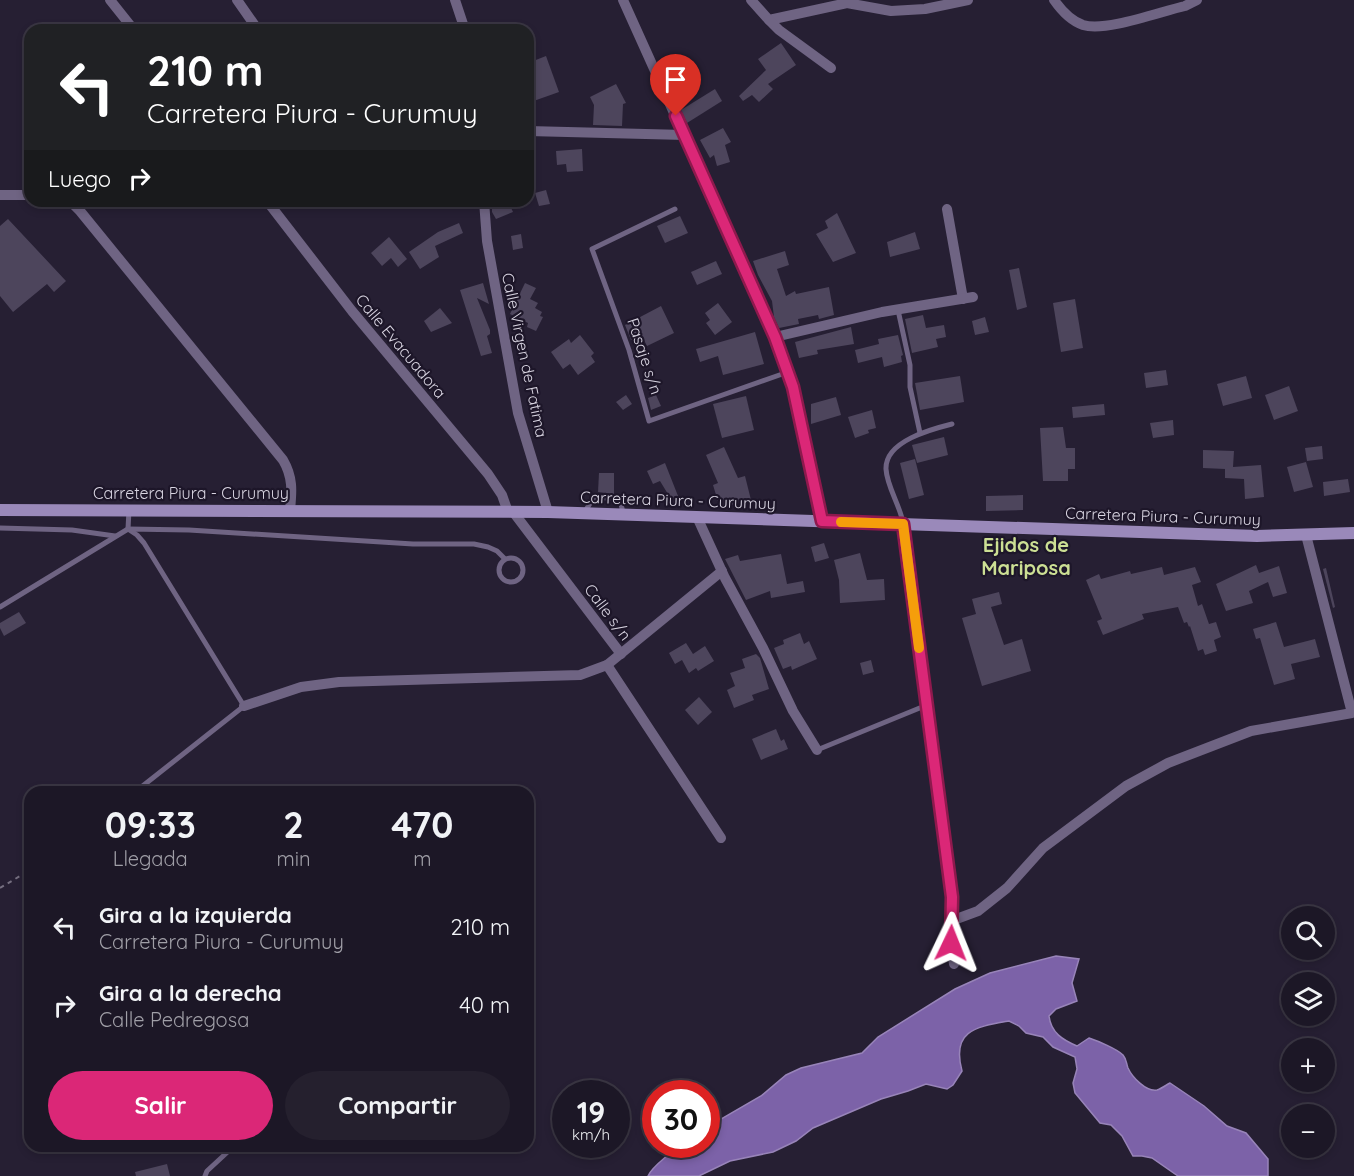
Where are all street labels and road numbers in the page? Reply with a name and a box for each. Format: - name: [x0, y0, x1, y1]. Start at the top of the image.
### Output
- street label: Calle Virgen de Fatima: [498, 271, 552, 439]
- street label: Calle Evacuadora: [352, 290, 450, 402]
- street label: Pasaje s/n: [623, 315, 667, 397]
- street label: Carretera Piura - Curumuy: [93, 483, 289, 503]
- street label: Carretera Piura - Curumuy: [580, 487, 776, 513]
- street label: Carretera Piura - Curumuy: [1065, 503, 1261, 529]
- street label: Calle s/n: [580, 580, 636, 644]

